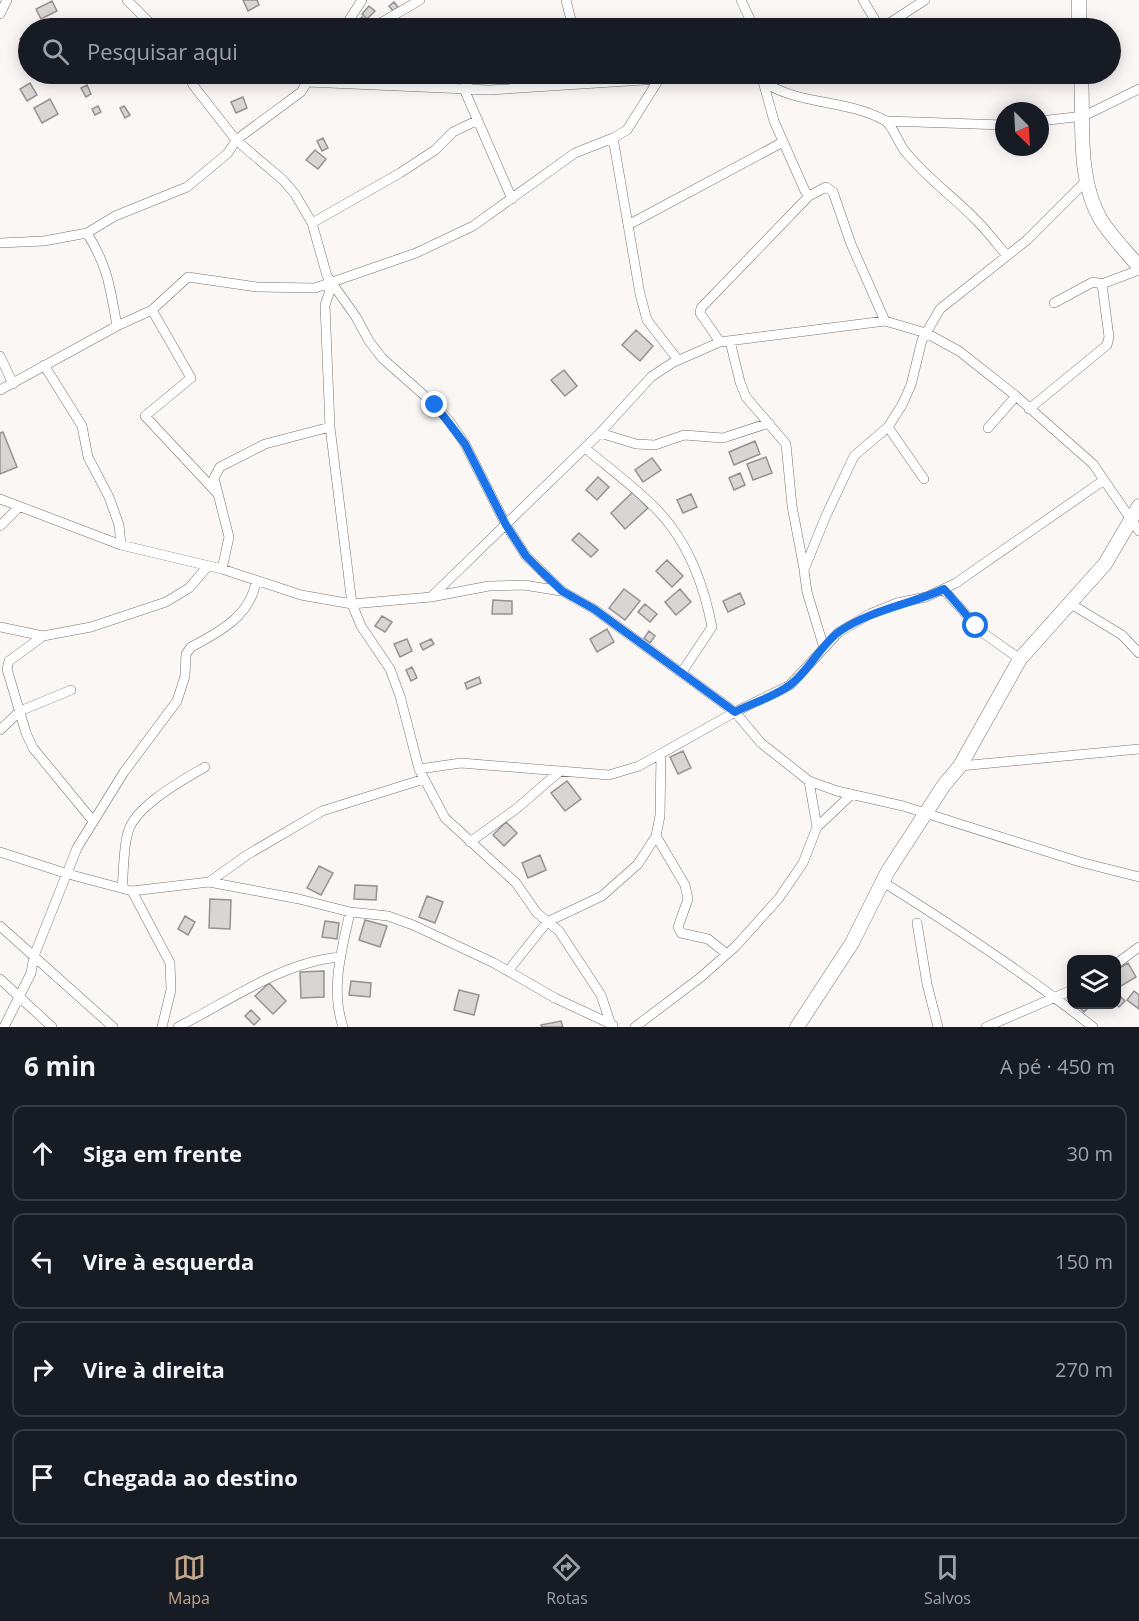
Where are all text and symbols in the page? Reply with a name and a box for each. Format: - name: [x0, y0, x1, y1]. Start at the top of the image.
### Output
- search box: [18, 18, 1121, 84]
- icon: search: [39, 35, 72, 68]
- text: Pesquisar aqui: [87, 36, 238, 66]
- north arrow: [995, 102, 1049, 156]
- route end: [421, 391, 447, 417]
- route start: [962, 612, 988, 638]
- map controls: [1067, 955, 1121, 1009]
- button: layers: [1067, 955, 1121, 1009]
- text: 6 min: [24, 1048, 96, 1084]
- text: A pé · 450 m: [1000, 1053, 1115, 1080]
- icon: ahead: [26, 1137, 59, 1170]
- text: Siga em frente: [83, 1138, 242, 1168]
- text: 30 m: [1066, 1140, 1113, 1167]
- icon: left: [26, 1245, 59, 1278]
- text: Vire à esquerda: [83, 1246, 254, 1276]
- text: 150 m: [1055, 1248, 1113, 1275]
- icon: right: [26, 1353, 59, 1386]
- text: Vire à direita: [83, 1354, 225, 1384]
- text: 270 m: [1055, 1356, 1113, 1383]
- icon: arrive: [26, 1461, 59, 1494]
- text: Chegada ao destino: [83, 1462, 298, 1492]
- tab: Mapa: [168, 1551, 210, 1609]
- tab: Rotas: [546, 1551, 588, 1609]
- tab: Salvos: [924, 1551, 971, 1609]

